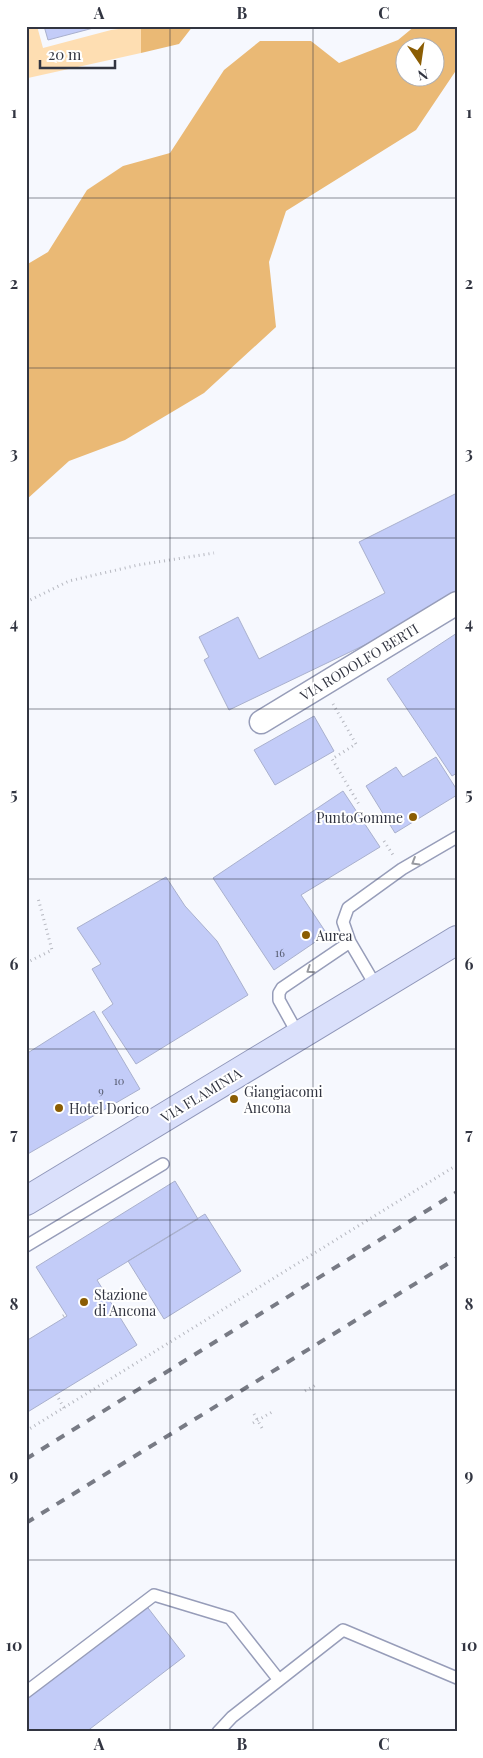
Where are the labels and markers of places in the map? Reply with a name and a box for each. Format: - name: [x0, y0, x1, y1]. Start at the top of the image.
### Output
- place label: PuntoGomme: [316, 808, 403, 827]
- marker: PuntoGomme: [407, 811, 419, 823]
- place label: Aurea: [315, 926, 353, 945]
- marker: Aurea: [300, 929, 312, 941]
- place label: Giangiacomi Ancona: [243, 1082, 323, 1117]
- marker: Giangiacomi Ancona: [228, 1093, 240, 1105]
- place label: Hotel Dorico: [69, 1099, 149, 1118]
- marker: Hotel Dorico: [53, 1102, 65, 1114]
- place label: Stazione di Ancona: [94, 1285, 156, 1320]
- marker: Stazione di Ancona: [78, 1296, 90, 1308]

